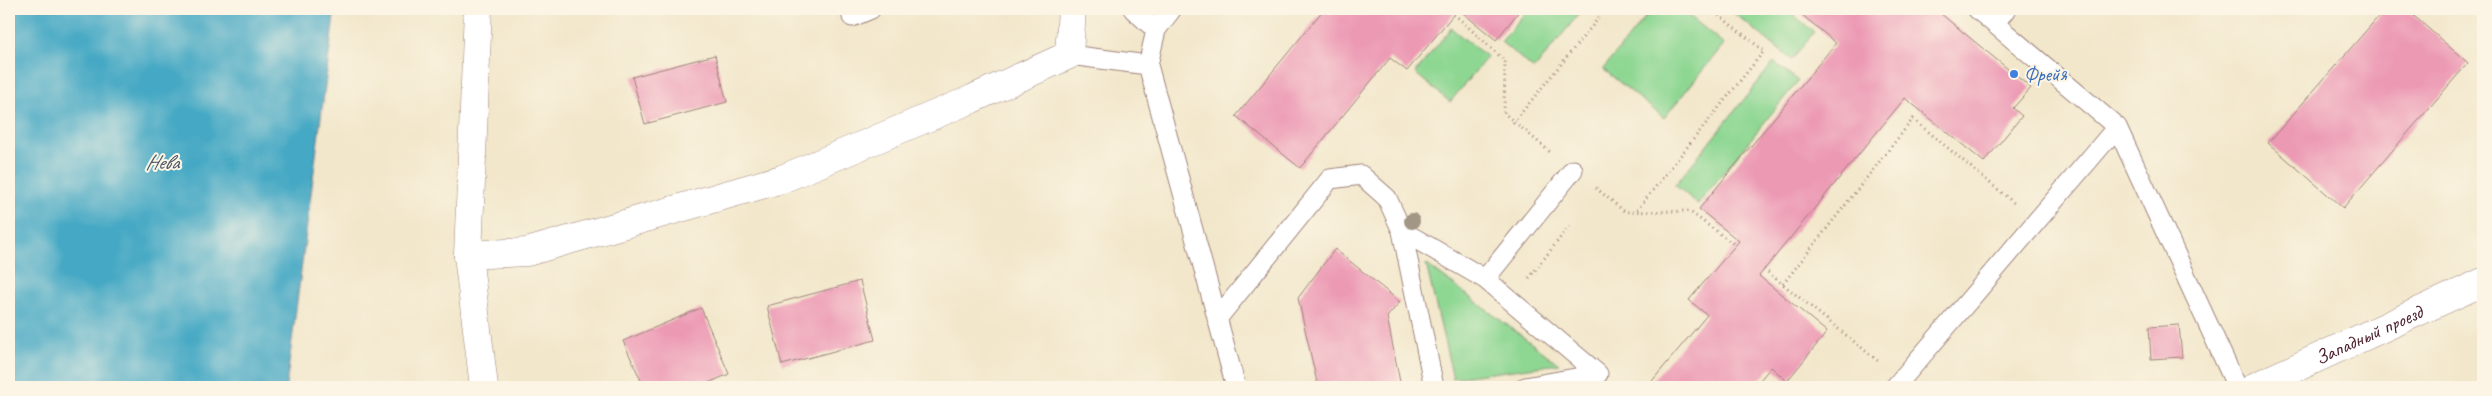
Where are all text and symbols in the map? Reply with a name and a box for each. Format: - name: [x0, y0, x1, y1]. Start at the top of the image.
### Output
- place label: Фрейя: [2024, 62, 2067, 87]
- marker: Фрейя: [2008, 68, 2020, 80]
- water label: Нева: [145, 149, 181, 175]
- street label: Западный проезд: [2311, 298, 2428, 370]

